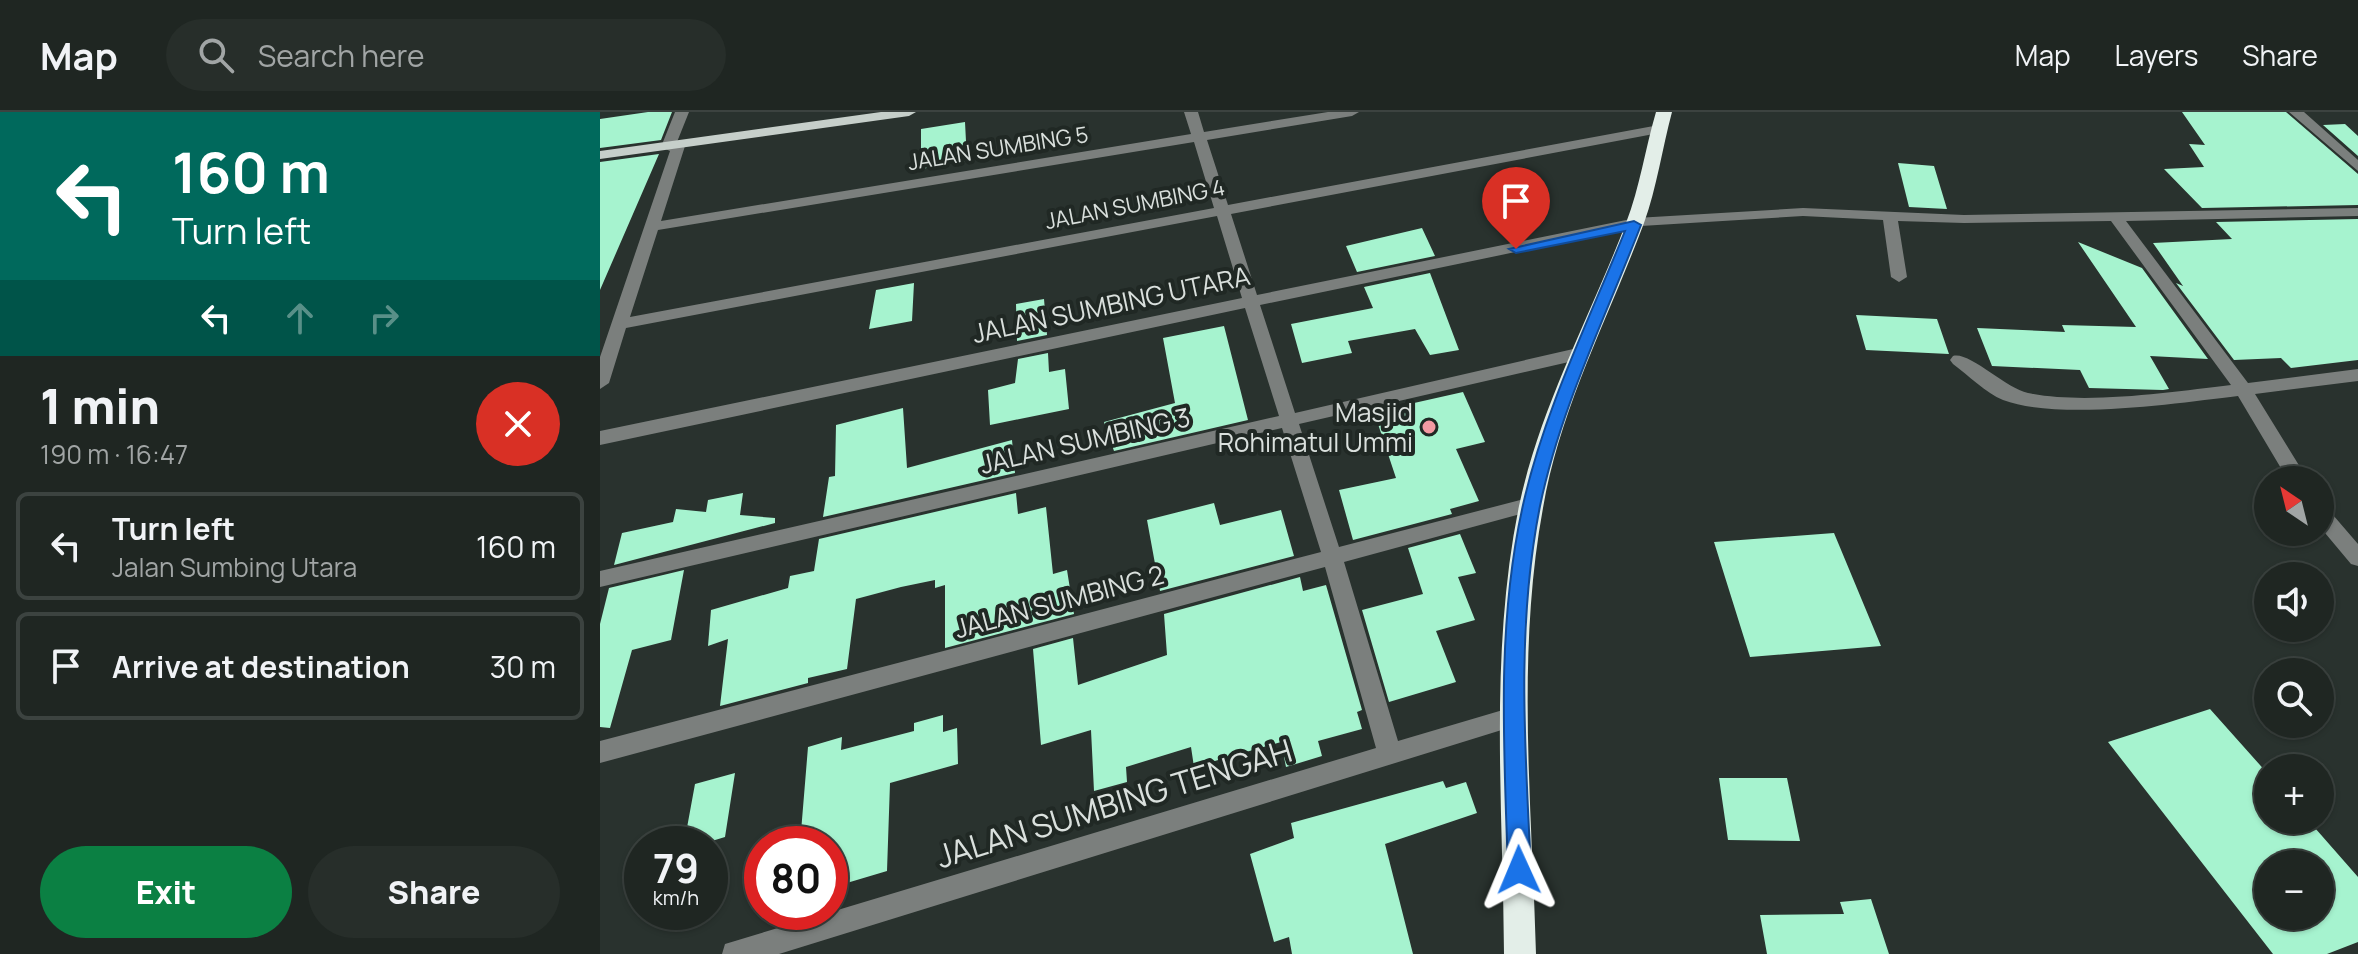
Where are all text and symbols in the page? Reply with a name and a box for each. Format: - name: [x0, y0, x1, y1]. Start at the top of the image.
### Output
- search box: [166, 19, 726, 91]
- text: Map: [40, 29, 118, 81]
- icon: search: [194, 33, 238, 77]
- text: Search here: [258, 35, 425, 76]
- text: Map: [2015, 36, 2071, 74]
- text: Layers: [2115, 36, 2198, 74]
- text: Share: [2242, 36, 2318, 74]
- street label: JALAN SUMBING 5: [906, 119, 1090, 177]
- text: 160 m: [172, 133, 330, 210]
- icon: left: [40, 144, 144, 248]
- pin: [1482, 167, 1550, 249]
- street label: JALAN SUMBING 4: [1043, 172, 1227, 236]
- icon: arrive: [1494, 179, 1538, 223]
- text: Turn left: [172, 206, 311, 255]
- street label: JALAN SUMBING UTARA: [969, 257, 1253, 351]
- icon: left: [194, 296, 238, 340]
- icon: ahead: [278, 296, 322, 340]
- icon: right: [362, 296, 406, 340]
- text: 1 min: [40, 373, 160, 438]
- button: close: [476, 382, 560, 466]
- place label: Masjid Rohimatul Ummi: [1218, 394, 1413, 460]
- street label: JALAN SUMBING 3: [976, 398, 1194, 482]
- marker: Masjid Rohimatul Ummi: [1420, 418, 1438, 436]
- text: 190 m · 16:47: [40, 436, 188, 472]
- north arrow: [2254, 466, 2334, 546]
- map controls: [2254, 466, 2334, 930]
- text: Turn left: [112, 508, 235, 549]
- icon: left: [44, 524, 88, 568]
- text: 160 m: [476, 526, 556, 567]
- text: Jalan Sumbing Utara: [112, 549, 357, 585]
- street label: JALAN SUMBING 2: [950, 556, 1168, 646]
- button: sound: [2254, 562, 2334, 642]
- icon: arrive: [44, 644, 88, 688]
- text: Arrive at destination: [112, 646, 410, 687]
- text: 30 m: [490, 646, 556, 687]
- button: search: [2254, 658, 2334, 738]
- street label: JALAN SUMBING TENGAH: [931, 728, 1297, 878]
- button: +: [2254, 754, 2334, 834]
- speed limit sign: 80: [744, 826, 848, 930]
- position arrow: [1477, 828, 1561, 912]
- text: 79: [653, 840, 699, 895]
- button: Exit: [40, 846, 292, 938]
- button: Share: [308, 846, 560, 938]
- button: −: [2254, 850, 2334, 930]
- text: km/h: [653, 884, 699, 911]

